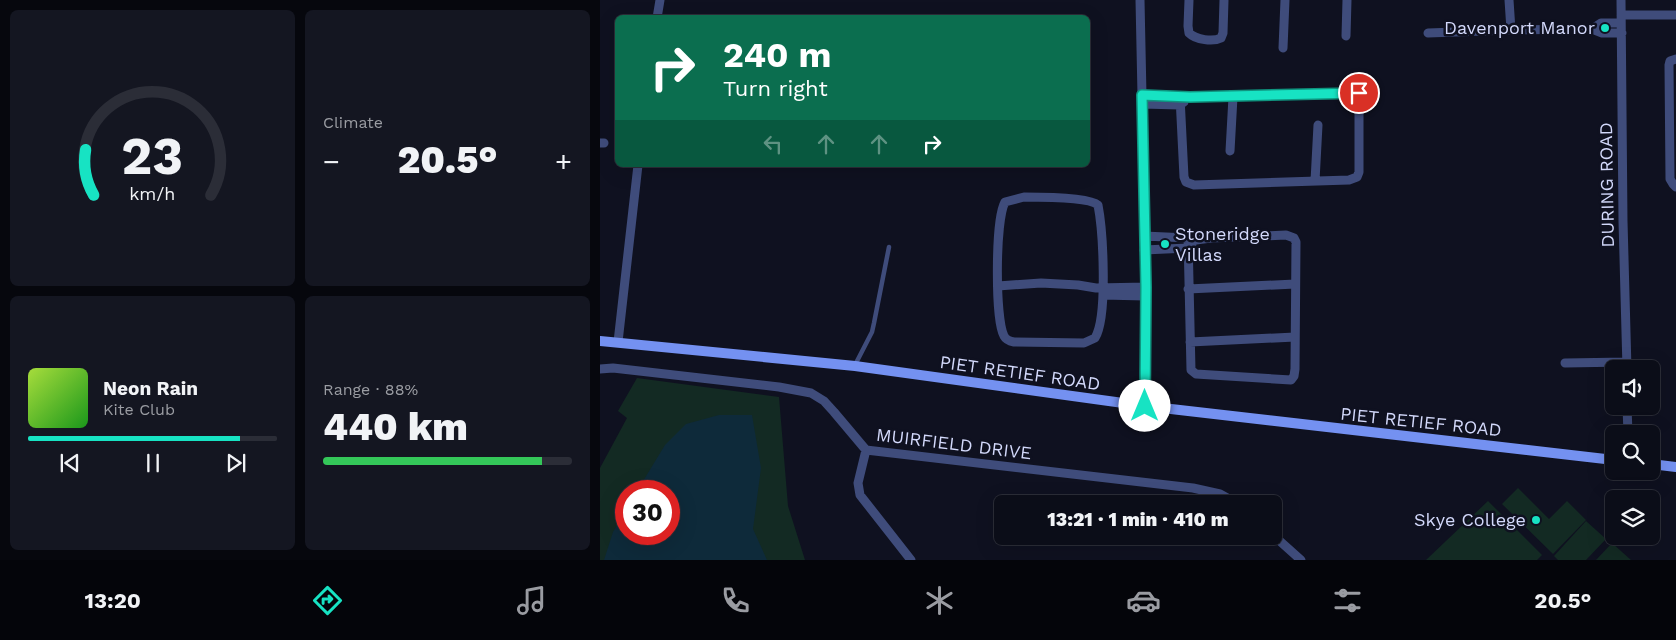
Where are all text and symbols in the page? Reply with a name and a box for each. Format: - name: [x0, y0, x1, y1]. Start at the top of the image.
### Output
- place label: Davenport Manor: [1444, 17, 1595, 38]
- marker: Davenport Manor: [1599, 22, 1611, 34]
- text: 240 m: [723, 34, 832, 76]
- icon: right: [640, 35, 705, 100]
- pin: [1338, 72, 1380, 114]
- text: Turn right: [723, 76, 828, 101]
- icon: arrive: [1345, 79, 1373, 107]
- text: Climate: [323, 113, 383, 132]
- street label: DURING ROAD: [1595, 122, 1618, 248]
- text: 23: [122, 126, 183, 187]
- icon: left: [759, 130, 787, 158]
- icon: ahead: [812, 130, 840, 158]
- icon: ahead: [865, 130, 893, 158]
- icon: right: [918, 130, 946, 158]
- text: 20.5°: [397, 138, 498, 182]
- text: −: [323, 145, 340, 178]
- text: +: [555, 145, 572, 178]
- text: km/h: [129, 183, 176, 204]
- place label: Stoneridge Villas: [1175, 223, 1270, 265]
- marker: Stoneridge Villas: [1159, 238, 1171, 250]
- street label: PIET RETIEF ROAD: [938, 351, 1102, 394]
- map controls: [1605, 360, 1660, 545]
- button: sound: [1605, 360, 1660, 415]
- text: Neon Rain: [103, 377, 198, 400]
- position arrow: [1118, 379, 1170, 431]
- text: Range · 88%: [323, 380, 418, 399]
- text: Kite Club: [103, 400, 175, 419]
- street label: PIET RETIEF ROAD: [1339, 403, 1503, 440]
- text: 440 km: [323, 405, 468, 449]
- street label: MUIRFIELD DRIVE: [875, 424, 1033, 463]
- button: search: [1605, 425, 1660, 480]
- icon: previous: [56, 449, 84, 477]
- icon: pause: [139, 449, 167, 477]
- icon: next: [222, 449, 250, 477]
- speed limit sign: 30: [615, 480, 680, 545]
- button: layers: [1605, 490, 1660, 545]
- text: 13:21 · 1 min · 410 m: [1047, 508, 1229, 531]
- place label: Skye College: [1414, 509, 1526, 530]
- marker: Skye College: [1530, 514, 1542, 526]
- icon: directions: [310, 583, 345, 618]
- icon: music: [514, 583, 549, 618]
- icon: phone: [718, 583, 753, 618]
- icon: climate: [922, 583, 957, 618]
- icon: car: [1126, 583, 1161, 618]
- icon: filters: [1330, 583, 1365, 618]
- text: 13:20: [85, 588, 141, 613]
- text: 20.5°: [1534, 588, 1591, 613]

